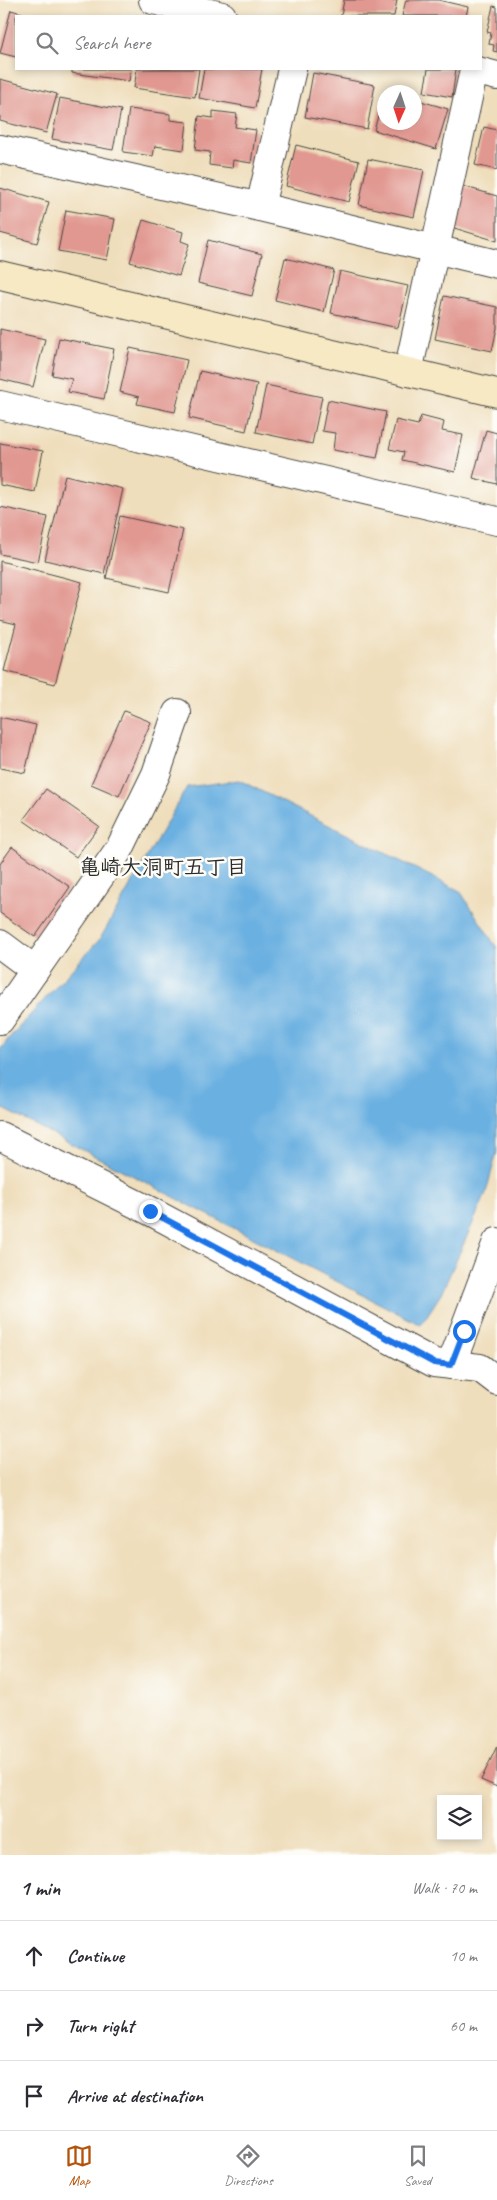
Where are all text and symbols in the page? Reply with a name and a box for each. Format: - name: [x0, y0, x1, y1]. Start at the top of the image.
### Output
- search box: [15, 15, 482, 70]
- icon: search: [33, 29, 61, 57]
- text: Search here: [73, 31, 150, 55]
- north arrow: [377, 85, 422, 130]
- district label: 亀崎大洞町五丁目: [79, 854, 247, 880]
- route end: [139, 1200, 162, 1223]
- route start: [453, 1320, 476, 1343]
- map controls: [437, 1795, 482, 1840]
- button: layers: [437, 1795, 482, 1840]
- text: 1 min: [20, 1875, 60, 1901]
- text: Walk · 70 m: [412, 1878, 477, 1898]
- icon: ahead: [20, 1942, 48, 1970]
- text: Continue: [67, 1944, 124, 1968]
- text: 10 m: [450, 1946, 477, 1966]
- icon: right: [20, 2012, 48, 2040]
- text: Turn right: [67, 2014, 134, 2038]
- text: 60 m: [450, 2016, 477, 2036]
- icon: arrive: [20, 2082, 48, 2110]
- text: Arrive at destination: [67, 2084, 203, 2108]
- tab: Map: [65, 2142, 93, 2189]
- tab: Directions: [224, 2142, 273, 2189]
- tab: Saved: [404, 2142, 432, 2189]

